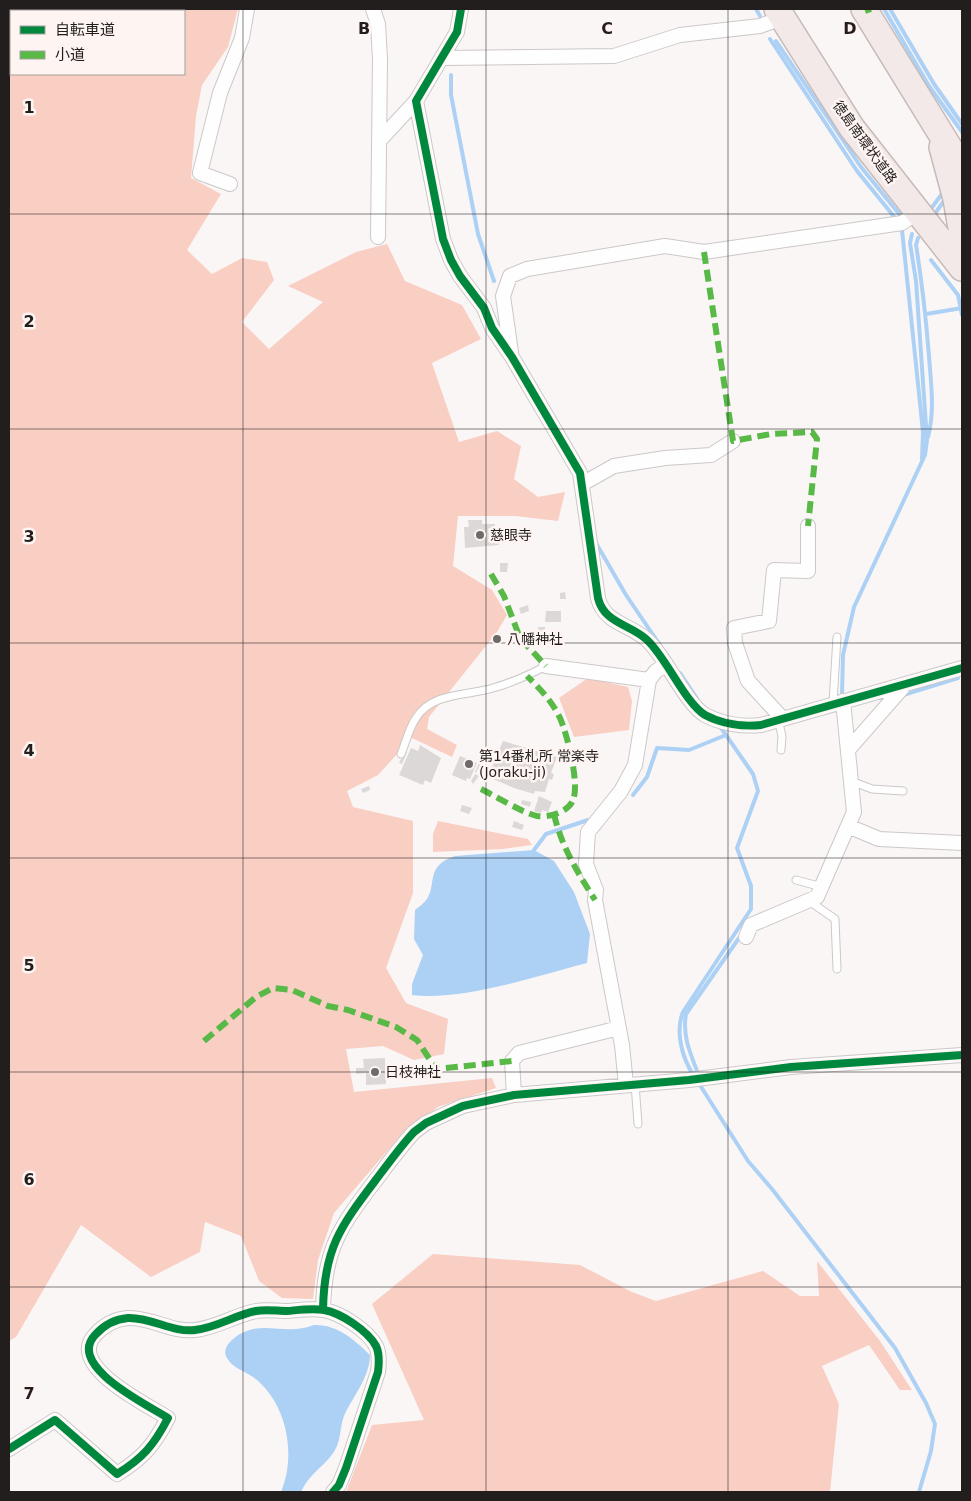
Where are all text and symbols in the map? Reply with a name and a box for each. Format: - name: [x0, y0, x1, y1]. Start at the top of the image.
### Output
- legend: [10, 10, 185, 75]
- text: B: [358, 19, 370, 38]
- text: C: [601, 19, 613, 38]
- text: D: [843, 19, 857, 38]
- text: 自転車道: [55, 21, 115, 39]
- text: 小道: [55, 46, 85, 64]
- text: 1: [23, 98, 35, 117]
- street label: 徳島南環状道路: [830, 98, 900, 186]
- text: 2: [23, 312, 35, 331]
- text: 3: [23, 527, 35, 546]
- place label: 慈眼寺: [490, 527, 532, 543]
- marker: 慈眼寺: [474, 529, 486, 541]
- place label: 八幡神社: [507, 631, 563, 647]
- marker: 八幡神社: [491, 633, 503, 645]
- text: 4: [23, 741, 35, 760]
- place label: 第14番札所 常楽寺 (Joraku-ji): [479, 748, 599, 780]
- marker: 第14番札所 常楽寺 (Joraku-ji): [463, 758, 475, 770]
- text: 5: [23, 956, 35, 975]
- place label: 日枝神社: [385, 1064, 441, 1080]
- marker: 日枝神社: [369, 1066, 381, 1078]
- text: 6: [23, 1170, 35, 1189]
- text: 7: [23, 1384, 35, 1403]

